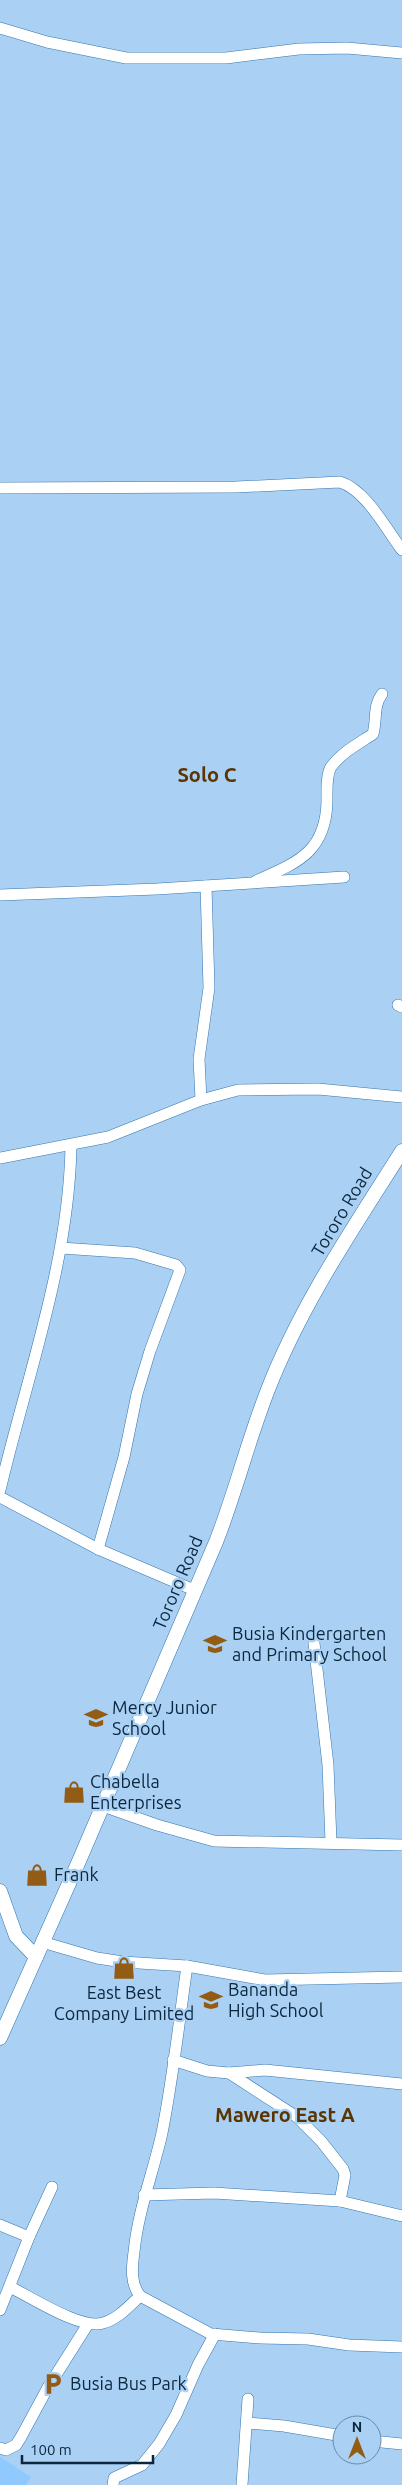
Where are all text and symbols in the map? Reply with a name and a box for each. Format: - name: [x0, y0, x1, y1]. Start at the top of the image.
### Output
- district label: Solo C: [177, 763, 237, 786]
- street label: Tororo Road: [307, 1163, 375, 1259]
- street label: Tororo Road: [148, 1533, 206, 1633]
- place label: Busia Kindergarten and Primary School: [232, 1623, 387, 1664]
- school or university icon: Busia Kindergarten and Primary School: [202, 1631, 228, 1657]
- place label: Mercy Junior School: [112, 1697, 217, 1738]
- school or university icon: Mercy Junior School: [83, 1705, 109, 1731]
- place label: Chabella Enterprises: [90, 1771, 182, 1812]
- shop icon: Chabella Enterprises: [61, 1779, 87, 1805]
- shop icon: Frank: [24, 1862, 50, 1888]
- place label: Frank: [54, 1864, 99, 1884]
- shop icon: East Best Company Limited: [111, 1955, 137, 1981]
- place label: Bananda High School: [228, 1979, 324, 2020]
- place label: East Best Company Limited: [54, 1982, 194, 2023]
- school or university icon: Bananda High School: [198, 1987, 224, 2013]
- district label: Mawero East A: [215, 2103, 355, 2126]
- parking icon: Busia Bus Park: [40, 2371, 66, 2397]
- place label: Busia Bus Park: [70, 2373, 187, 2393]
- north arrow: [332, 2415, 382, 2465]
- text: N: [352, 2419, 362, 2435]
- scale bar: [22, 2432, 154, 2464]
- text: 100 m: [30, 2441, 72, 2458]

